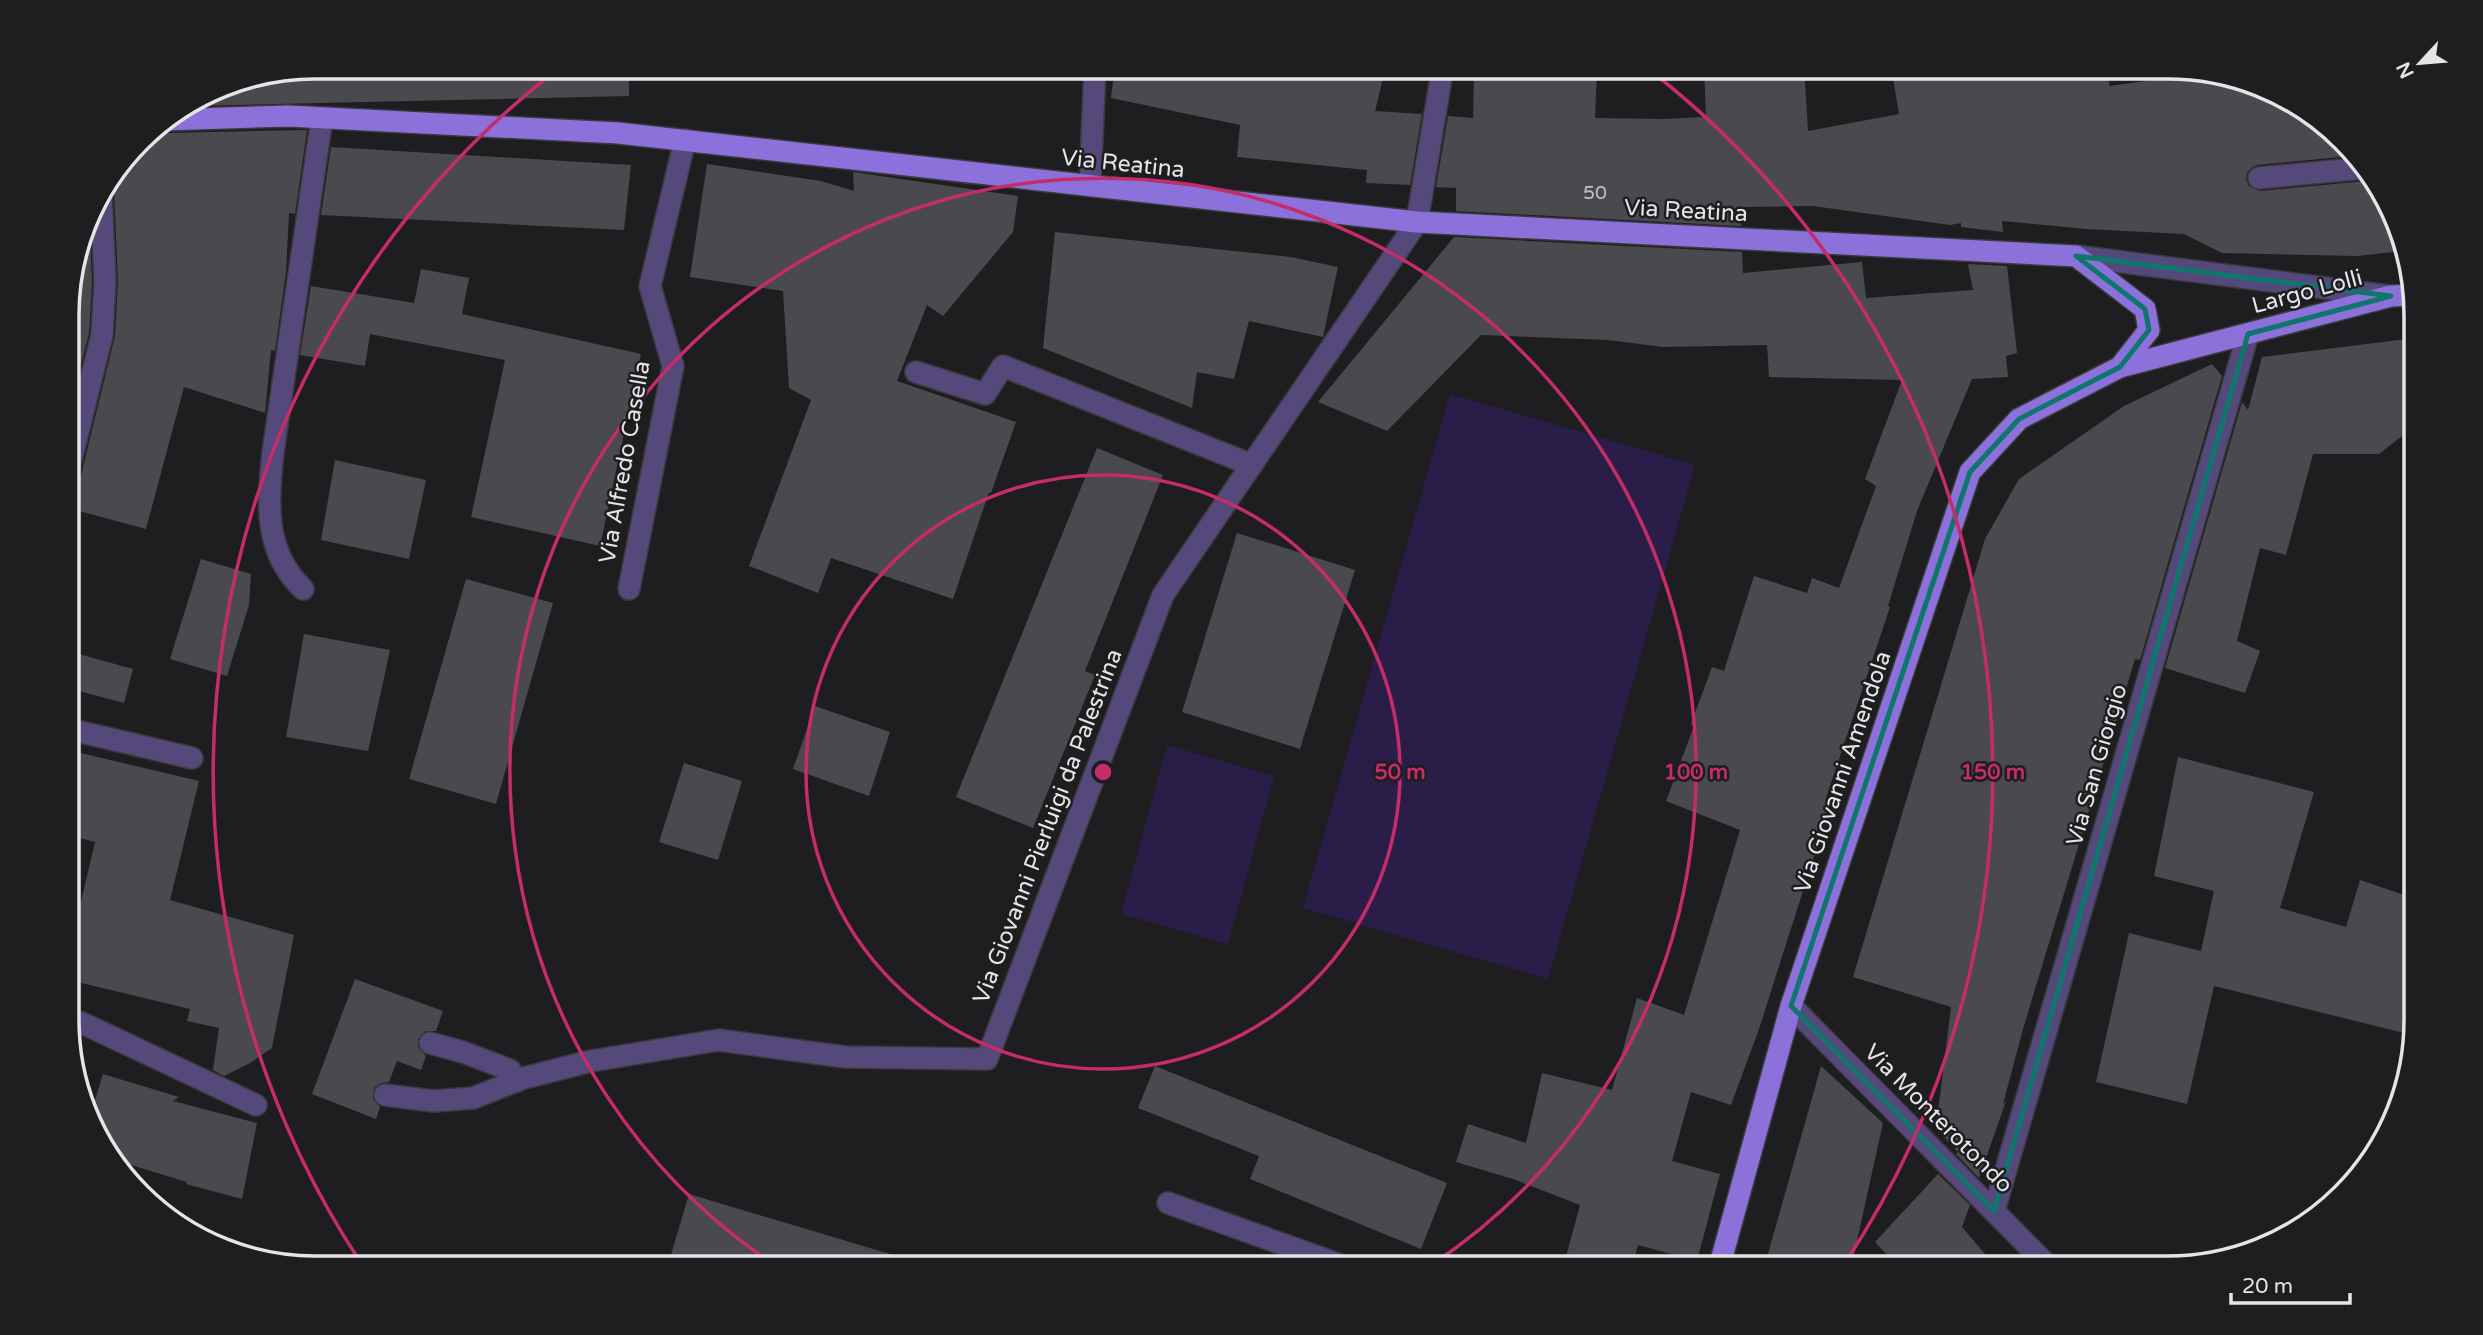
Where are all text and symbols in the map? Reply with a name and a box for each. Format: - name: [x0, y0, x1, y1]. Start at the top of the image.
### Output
- north arrow: [2385, 28, 2455, 98]
- text: N: [2392, 58, 2419, 82]
- street label: Via Reatina: [1060, 144, 1186, 184]
- house number: 50: [1583, 182, 1607, 204]
- street label: Via Reatina: [1623, 194, 1749, 228]
- street label: Largo Lolli: [2249, 264, 2366, 320]
- street label: Via Alfredo Casella: [593, 359, 657, 566]
- street label: Via Giovanni Pierluigi da Palestrina: [967, 645, 1129, 1008]
- street label: Via Giovanni Amendola: [1788, 648, 1898, 897]
- street label: Via San Giorgio: [2060, 681, 2133, 850]
- centre of rings: [1091, 760, 1115, 784]
- text: 50 m: [1374, 760, 1426, 785]
- text: 100 m: [1664, 760, 1728, 785]
- text: 150 m: [1961, 760, 2025, 785]
- street label: Via Monterotondo: [1858, 1038, 2019, 1199]
- scale bar: [2231, 1262, 2350, 1306]
- text: 20 m: [2242, 1274, 2293, 1299]

